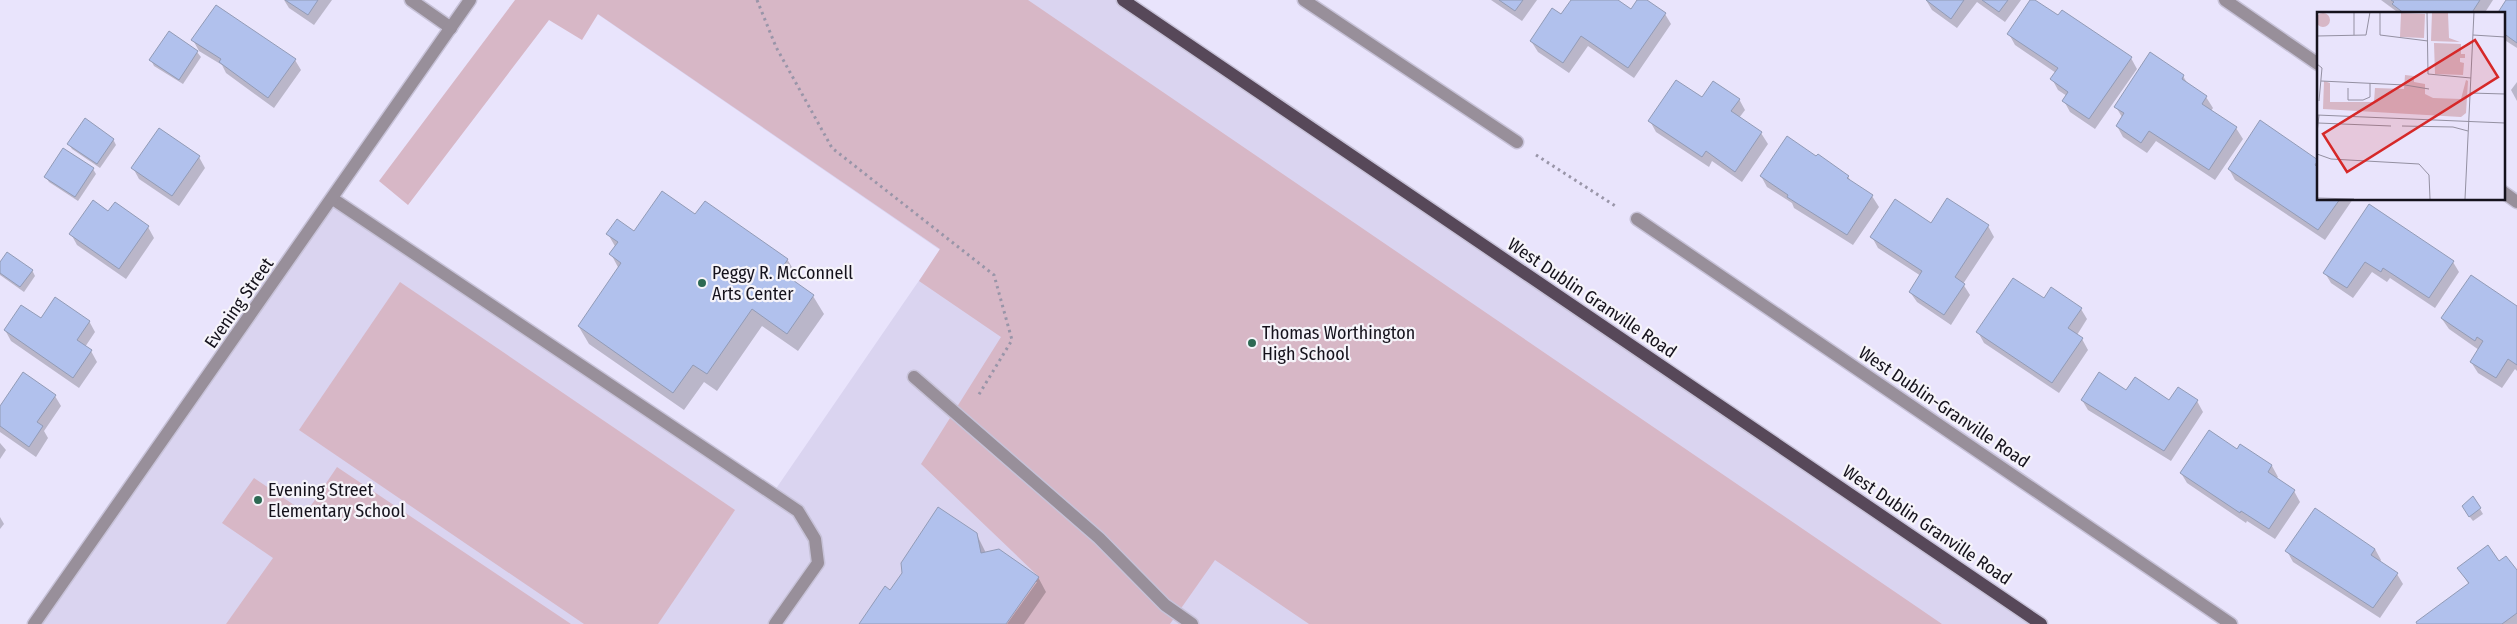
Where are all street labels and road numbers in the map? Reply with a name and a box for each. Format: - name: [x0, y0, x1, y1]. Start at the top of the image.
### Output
- street label: West Dublin Granville Road: [1503, 233, 1681, 363]
- street label: Evening Street: [200, 253, 278, 352]
- street label: West Dublin-Granville Road: [1854, 342, 2034, 472]
- street label: West Dublin Granville Road: [1838, 460, 2016, 590]

